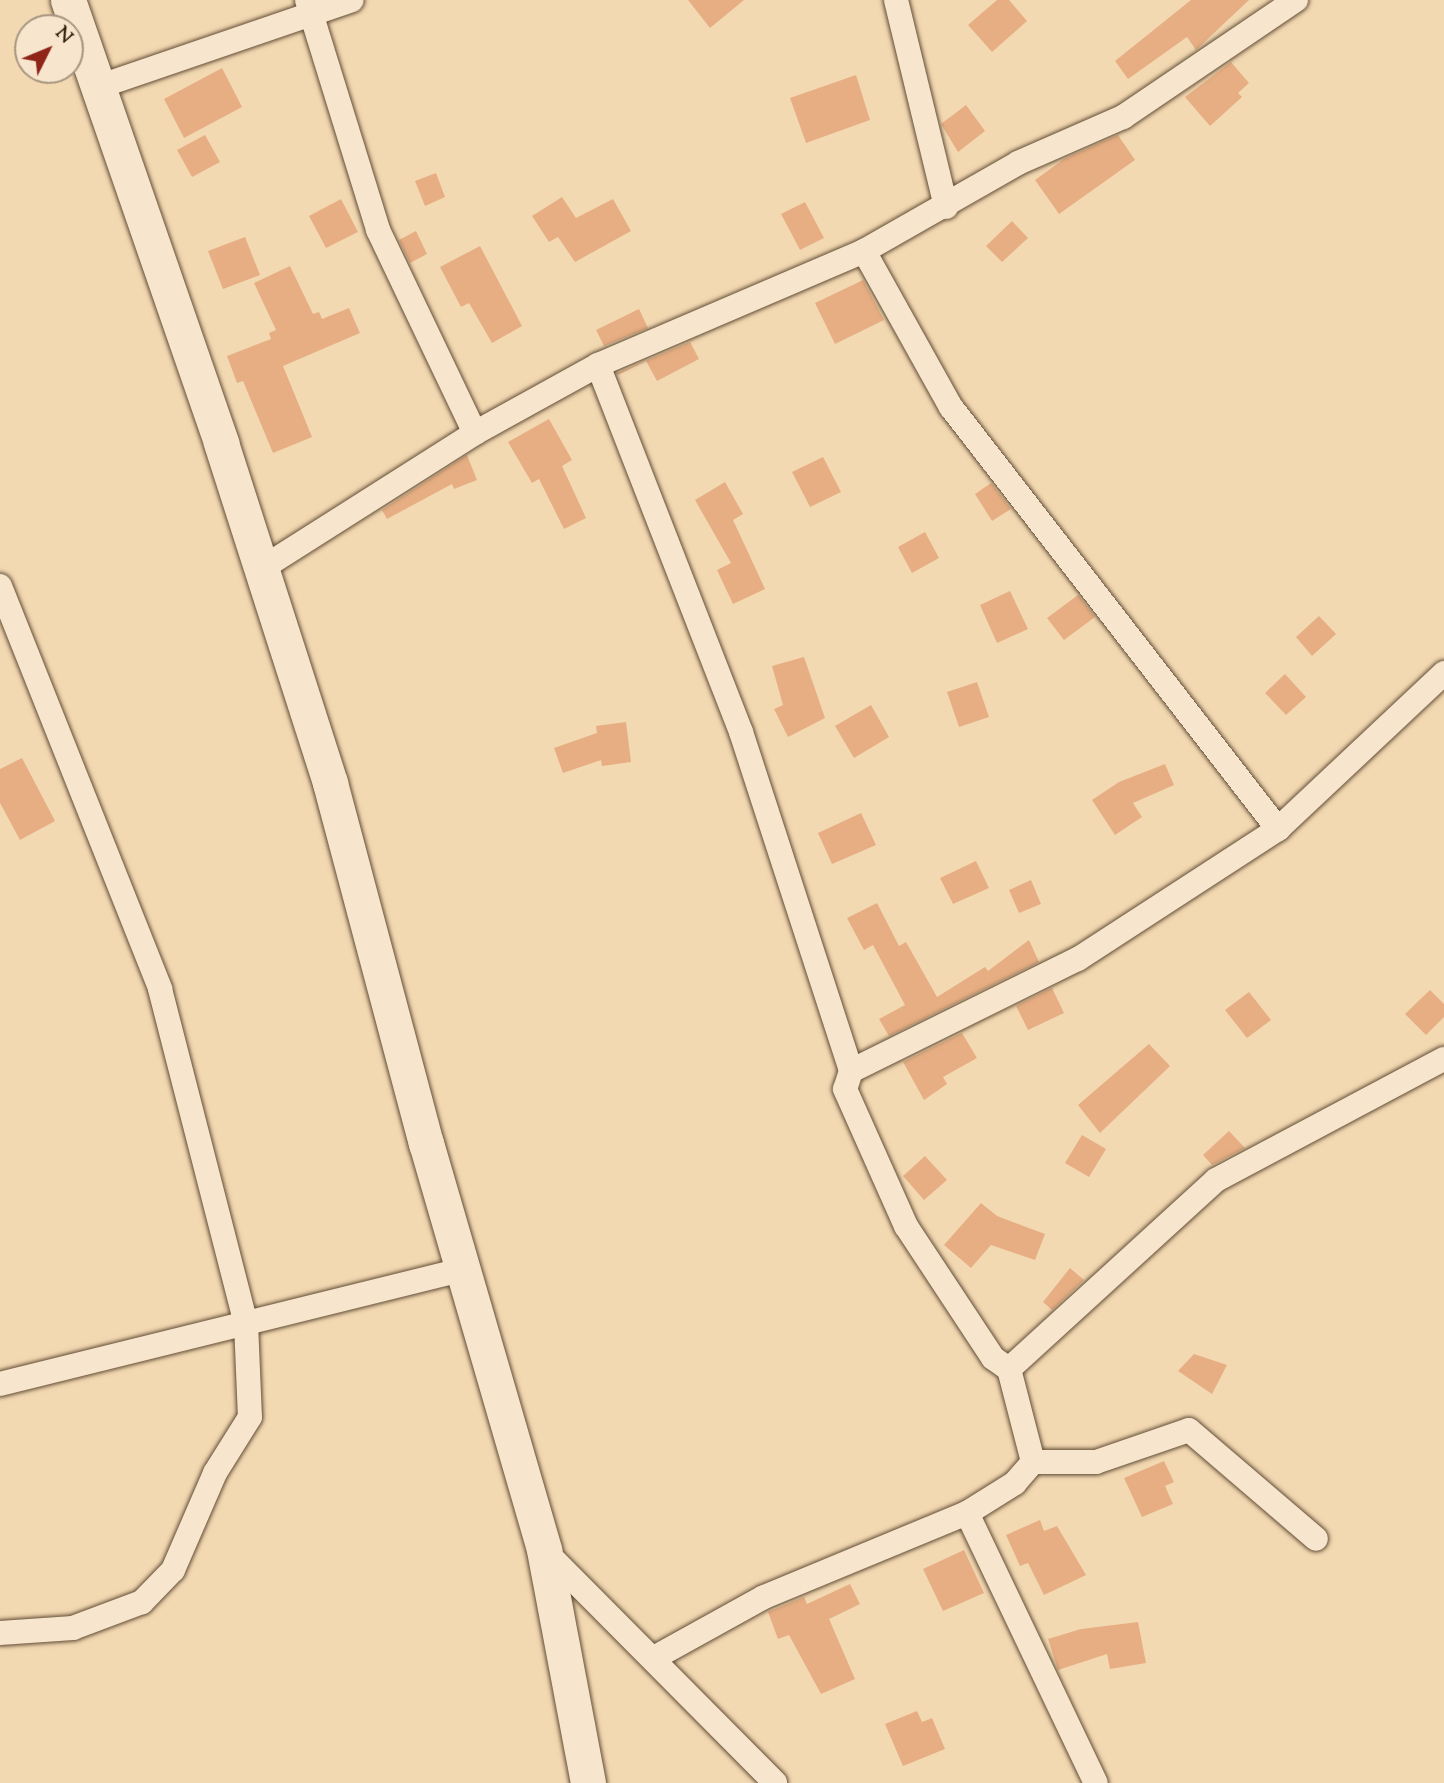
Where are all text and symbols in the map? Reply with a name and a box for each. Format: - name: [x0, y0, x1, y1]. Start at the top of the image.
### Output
- north arrow: [14, 14, 84, 84]
- text: N: [48, 21, 78, 50]

